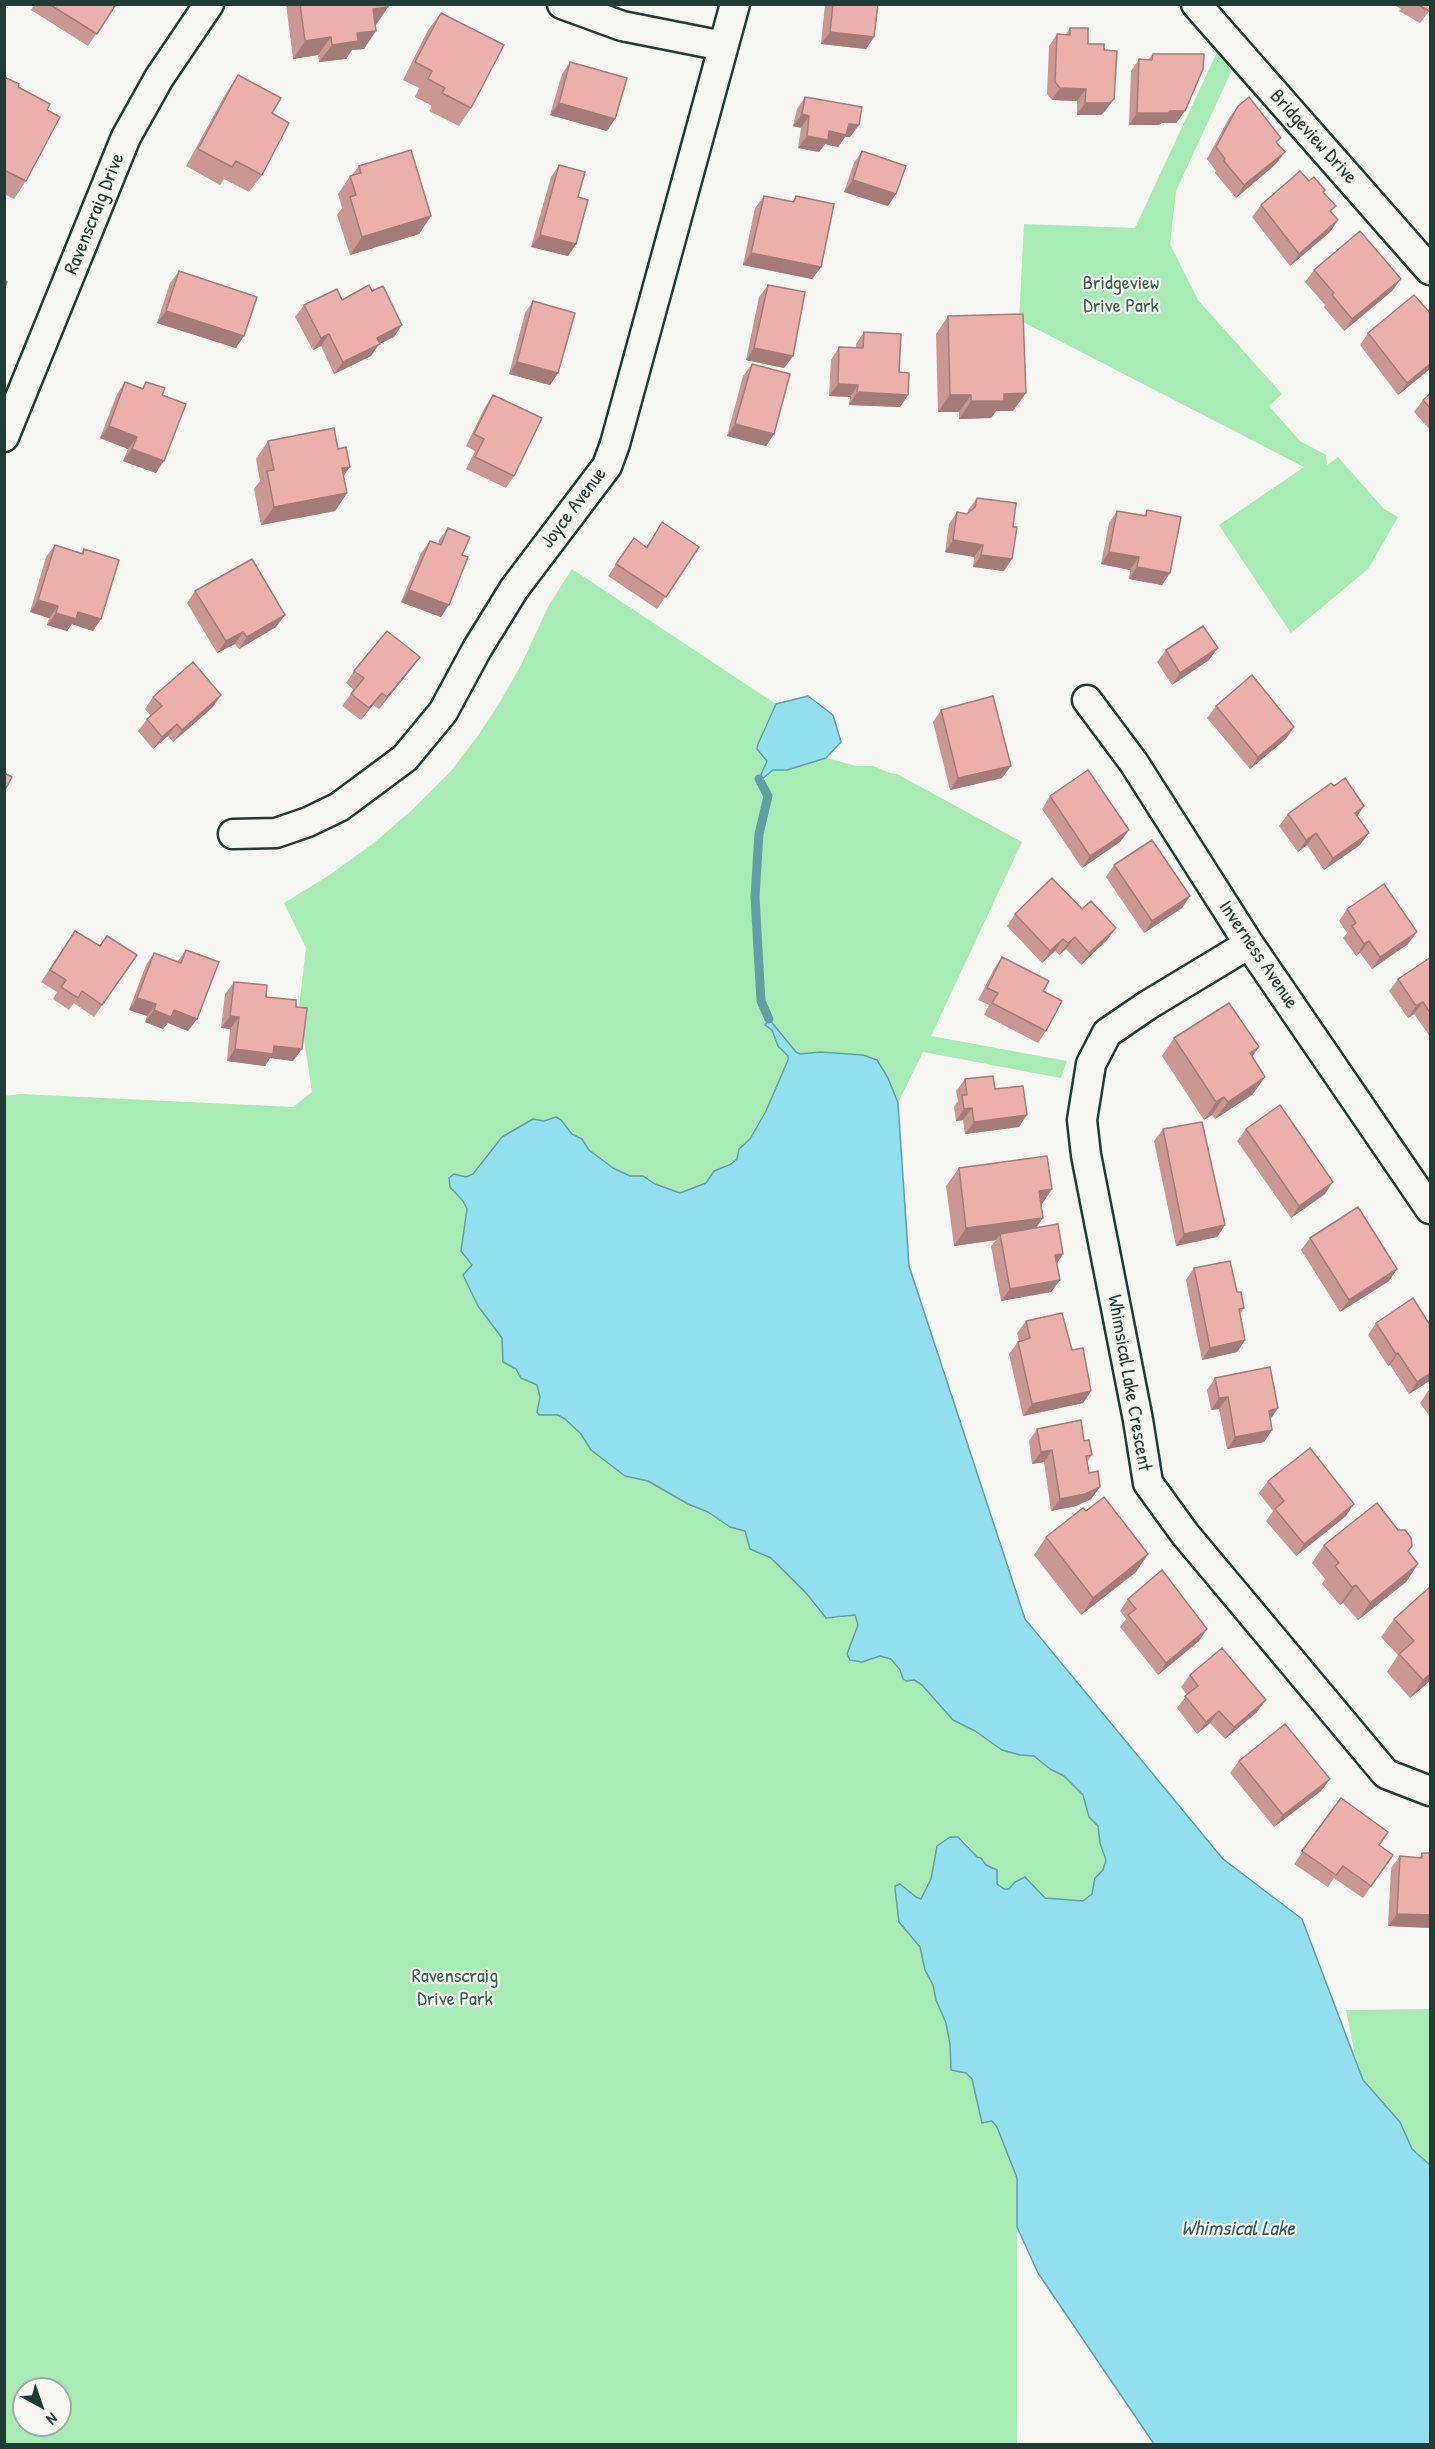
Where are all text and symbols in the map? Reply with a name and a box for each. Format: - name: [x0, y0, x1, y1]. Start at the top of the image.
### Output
- street label: Bridgeview Drive: [1264, 85, 1362, 189]
- street label: Ravenscraig Drive: [60, 150, 130, 278]
- park label: Bridgeview Drive Park: [1083, 272, 1159, 319]
- street label: Joyce Avenue: [536, 463, 612, 553]
- street label: Inverness Avenue: [1213, 896, 1303, 1014]
- street label: Whimsical Lake Crescent: [1102, 1293, 1156, 1473]
- park label: Ravenscraig Drive Park: [412, 1965, 498, 2012]
- water label: Whimsical Lake: [1181, 2216, 1295, 2242]
- north arrow: [12, 2377, 72, 2437]
- text: N: [42, 2408, 63, 2430]

